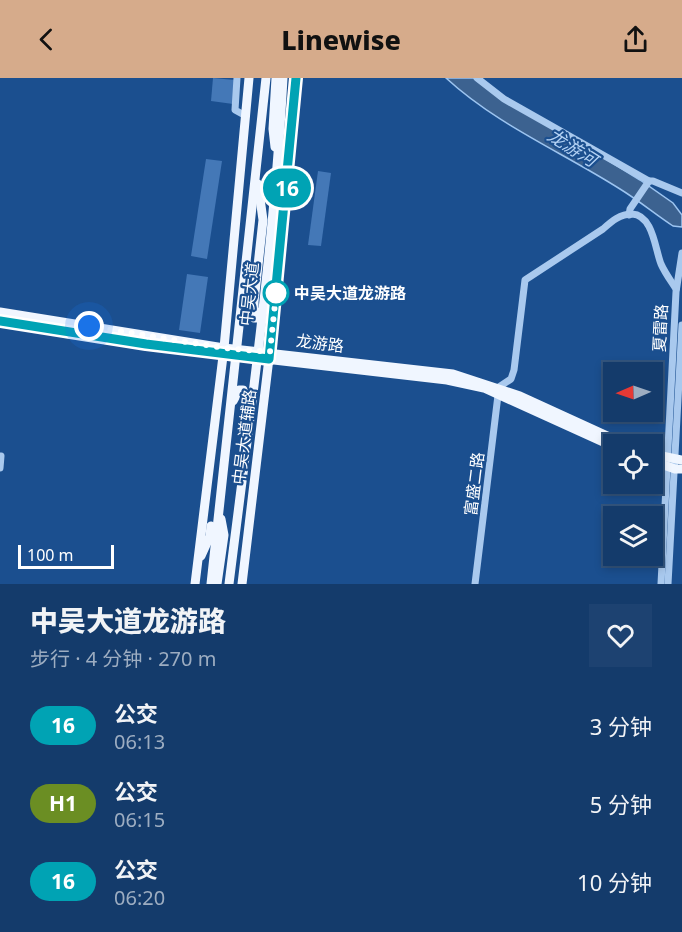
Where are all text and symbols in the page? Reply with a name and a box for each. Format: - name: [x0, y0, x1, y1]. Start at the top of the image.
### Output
- text: Linewise: [281, 21, 401, 58]
- icon: back: [30, 23, 63, 56]
- icon: share: [619, 23, 652, 56]
- water label: 龙游河: [543, 123, 604, 173]
- line badge: 16: [260, 168, 314, 208]
- text: 16: [275, 174, 299, 202]
- street label: 中吴大道: [235, 261, 263, 327]
- marker: 中吴大道龙游路: [263, 280, 289, 306]
- place label: 中吴大道龙游路: [294, 282, 406, 304]
- street label: 夏雷路: [648, 303, 672, 353]
- your location: [74, 311, 104, 341]
- street label: 龙游路: [295, 329, 345, 357]
- north arrow: [603, 362, 663, 422]
- map controls: [603, 362, 663, 566]
- street label: 中吴大道辅路: [227, 388, 261, 486]
- button: locate: [603, 434, 663, 494]
- street label: 富盛二路: [459, 451, 489, 517]
- button: layers: [603, 506, 663, 566]
- scale bar: [18, 542, 114, 570]
- text: 100 m: [27, 544, 74, 566]
- text: 中吴大道龙游路: [30, 601, 226, 639]
- button: heart: [589, 604, 652, 667]
- text: 步行 · 4 分钟 · 270 m: [30, 645, 216, 672]
- text: 公交: [114, 698, 158, 728]
- text: 16: [51, 711, 75, 739]
- text: 3 分钟: [590, 711, 652, 741]
- text: 06:13: [114, 728, 165, 755]
- text: 公交: [114, 776, 158, 806]
- text: H1: [49, 789, 77, 817]
- text: 5 分钟: [590, 789, 652, 819]
- text: 06:15: [114, 806, 165, 833]
- text: 公交: [114, 854, 158, 884]
- text: 16: [51, 867, 75, 895]
- text: 10 分钟: [577, 867, 652, 897]
- text: 06:20: [114, 884, 165, 911]

